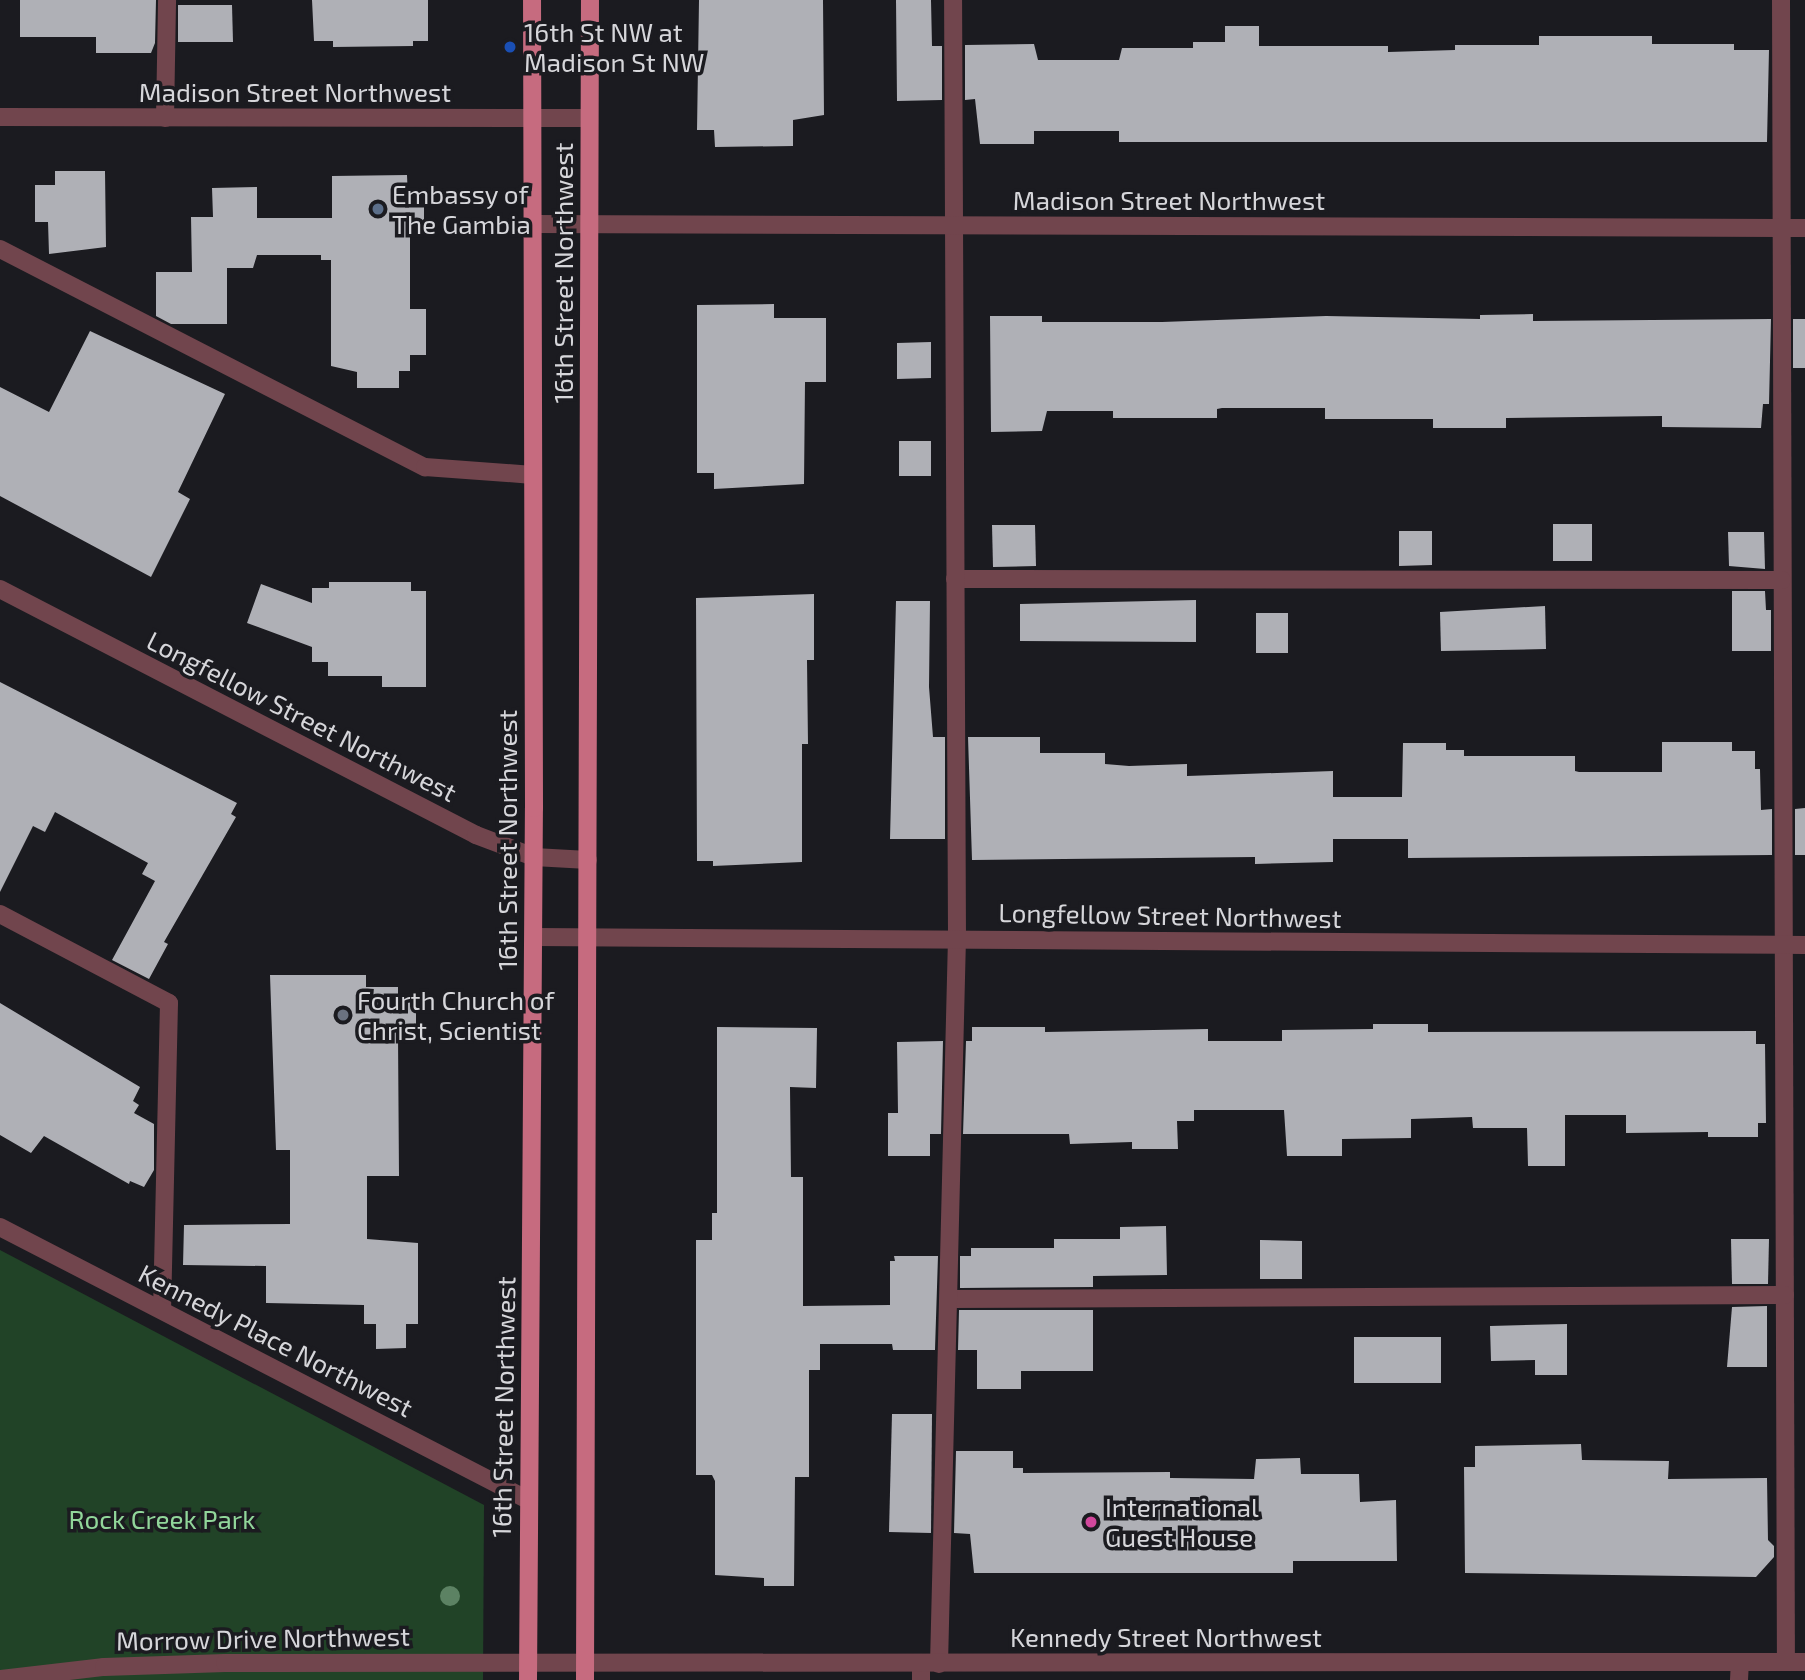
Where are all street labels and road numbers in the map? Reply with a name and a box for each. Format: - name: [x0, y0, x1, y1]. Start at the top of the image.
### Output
- street label: Madison Street Northwest: [139, 76, 451, 108]
- street label: 16th Street Northwest: [547, 142, 579, 404]
- street label: Madison Street Northwest: [1013, 184, 1325, 216]
- street label: Longfellow Street Northwest: [142, 624, 462, 808]
- street label: 16th Street Northwest: [491, 709, 523, 971]
- street label: Longfellow Street Northwest: [998, 896, 1342, 934]
- street label: Kennedy Place Northwest: [133, 1257, 419, 1423]
- street label: 16th Street Northwest: [485, 1276, 521, 1538]
- street label: Morrow Drive Northwest: [116, 1620, 410, 1656]
- street label: Kennedy Street Northwest: [1010, 1621, 1322, 1653]

